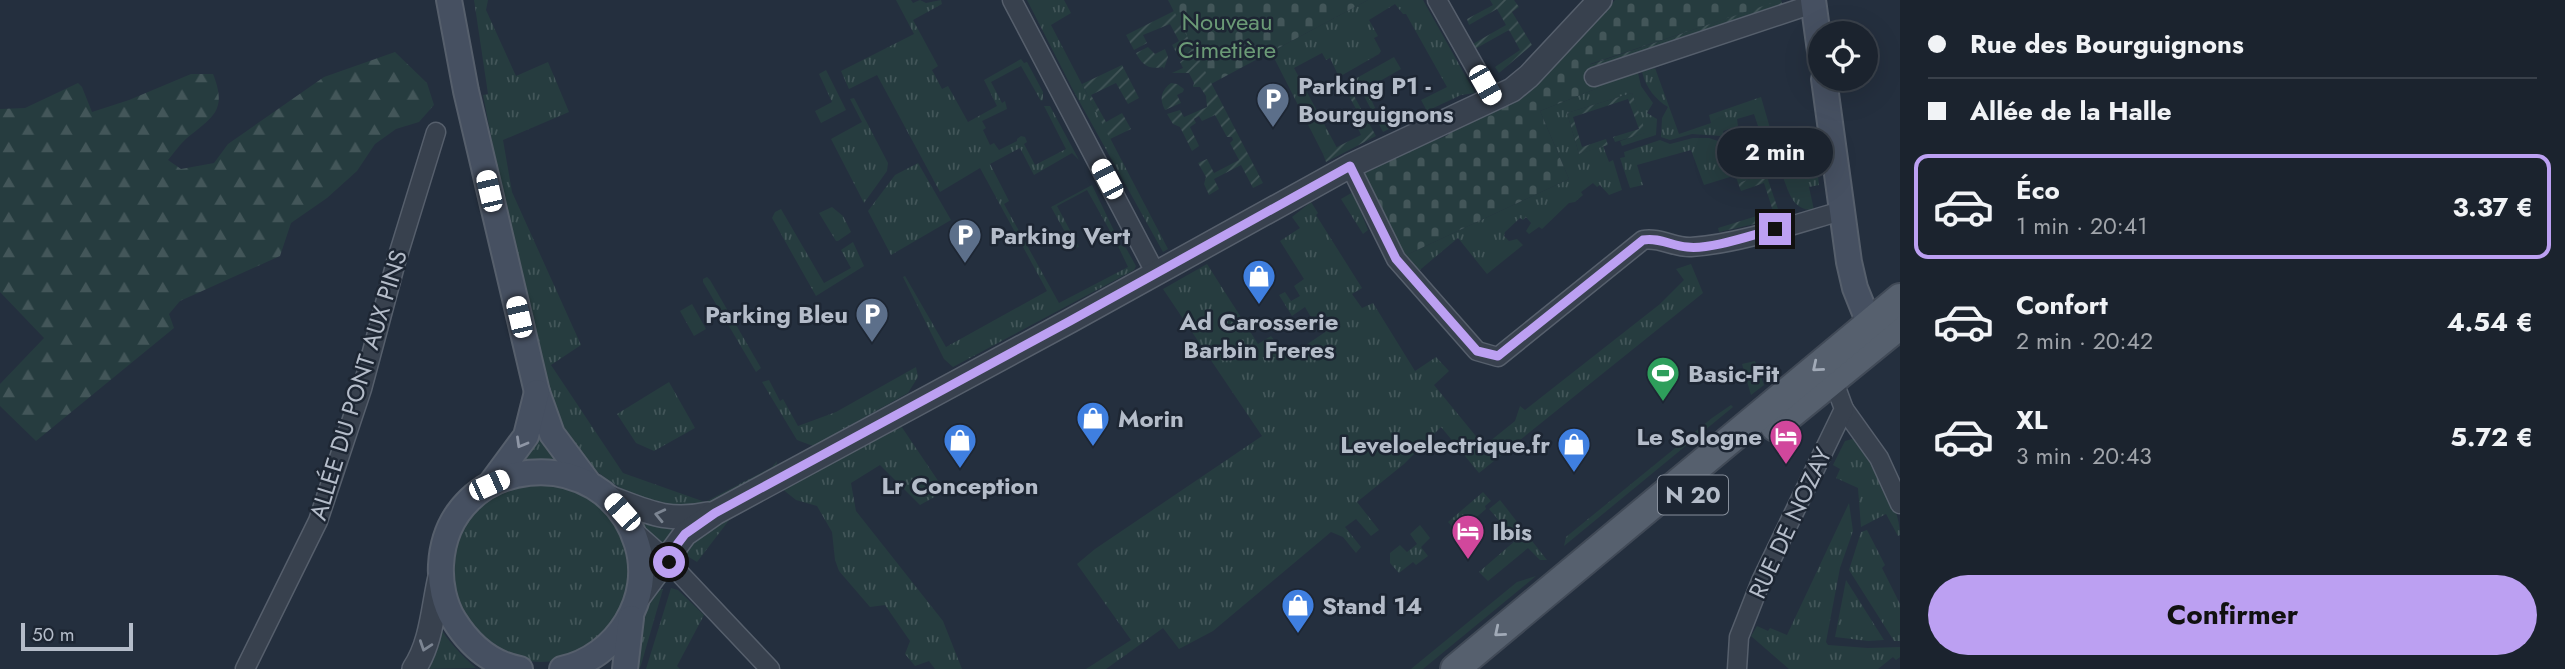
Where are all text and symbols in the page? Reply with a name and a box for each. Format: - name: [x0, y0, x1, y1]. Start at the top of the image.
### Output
- park label: Nouveau Cimetière: [1178, 4, 1276, 67]
- map controls: [1808, 21, 1878, 91]
- button: locate: [1808, 21, 1878, 91]
- text: Rue des Bourguignons: [1970, 25, 2244, 63]
- car: [1466, 62, 1505, 108]
- place label: Parking P1 - Bourguignons: [1298, 68, 1454, 131]
- parking icon: Parking P1 - Bourguignons: [1254, 80, 1292, 129]
- text: Allée de la Halle: [1970, 92, 2172, 130]
- callout: 2 min: [1717, 128, 1833, 176]
- text: 2 min: [1745, 135, 1805, 169]
- car: [1088, 156, 1127, 202]
- car: [475, 168, 504, 214]
- text: Éco: [2016, 171, 2060, 209]
- icon: car: [1932, 175, 1995, 238]
- text: 3.37 €: [2453, 188, 2533, 226]
- text: 1 min · 20:41: [2016, 209, 2148, 243]
- route end: [1759, 213, 1791, 245]
- parking icon: Parking Vert: [946, 216, 984, 265]
- place label: Parking Vert: [990, 218, 1130, 253]
- street label: ALLÉE DU PONT AUX PINS: [300, 246, 416, 524]
- shop icon: Ad Carosserie Barbin Freres: [1240, 257, 1278, 306]
- text: Confort: [2016, 286, 2108, 324]
- icon: car: [1932, 290, 1995, 353]
- car: [505, 294, 534, 340]
- parking icon: Parking Bleu: [853, 295, 891, 344]
- place label: Parking Bleu: [705, 297, 848, 332]
- text: 4.54 €: [2447, 303, 2533, 341]
- place label: Ad Carosserie Barbin Freres: [1179, 304, 1338, 367]
- text: 2 min · 20:42: [2016, 324, 2153, 358]
- sports icon: Basic-Fit: [1644, 354, 1682, 403]
- place label: Basic-Fit: [1688, 356, 1780, 391]
- one-way arrow: [1812, 359, 1825, 371]
- shop icon: Morin: [1074, 399, 1112, 448]
- place label: Morin: [1118, 401, 1184, 436]
- text: XL: [2016, 401, 2048, 439]
- icon: car: [1932, 405, 1995, 468]
- hotel icon: Le Sologne: [1767, 417, 1805, 466]
- text: 5.72 €: [2450, 418, 2533, 456]
- place label: Le Sologne: [1636, 419, 1762, 454]
- shop icon: Lr Conception: [941, 421, 979, 470]
- shop icon: Leveloelectrique.fr: [1555, 425, 1593, 474]
- place label: Leveloelectrique.fr: [1340, 427, 1550, 462]
- one-way arrow: [517, 435, 530, 448]
- text: 3 min · 20:43: [2016, 439, 2152, 473]
- street label: RUE DE NOZAY: [1740, 441, 1841, 604]
- car: [466, 467, 513, 503]
- place label: Lr Conception: [881, 468, 1039, 503]
- road number: N 20: [1658, 475, 1728, 514]
- car: [601, 489, 644, 535]
- one-way arrow: [655, 509, 667, 523]
- hotel icon: Ibis: [1449, 512, 1487, 561]
- place label: Ibis: [1492, 514, 1532, 549]
- route start: [653, 546, 685, 578]
- button: Confirmer: [1928, 575, 2537, 655]
- shop icon: Stand 14: [1279, 586, 1317, 635]
- place label: Stand 14: [1322, 588, 1422, 623]
- scale bar: [21, 620, 133, 652]
- text: 50 m: [32, 621, 75, 648]
- one-way arrow: [1495, 624, 1508, 636]
- one-way arrow: [419, 640, 433, 652]

